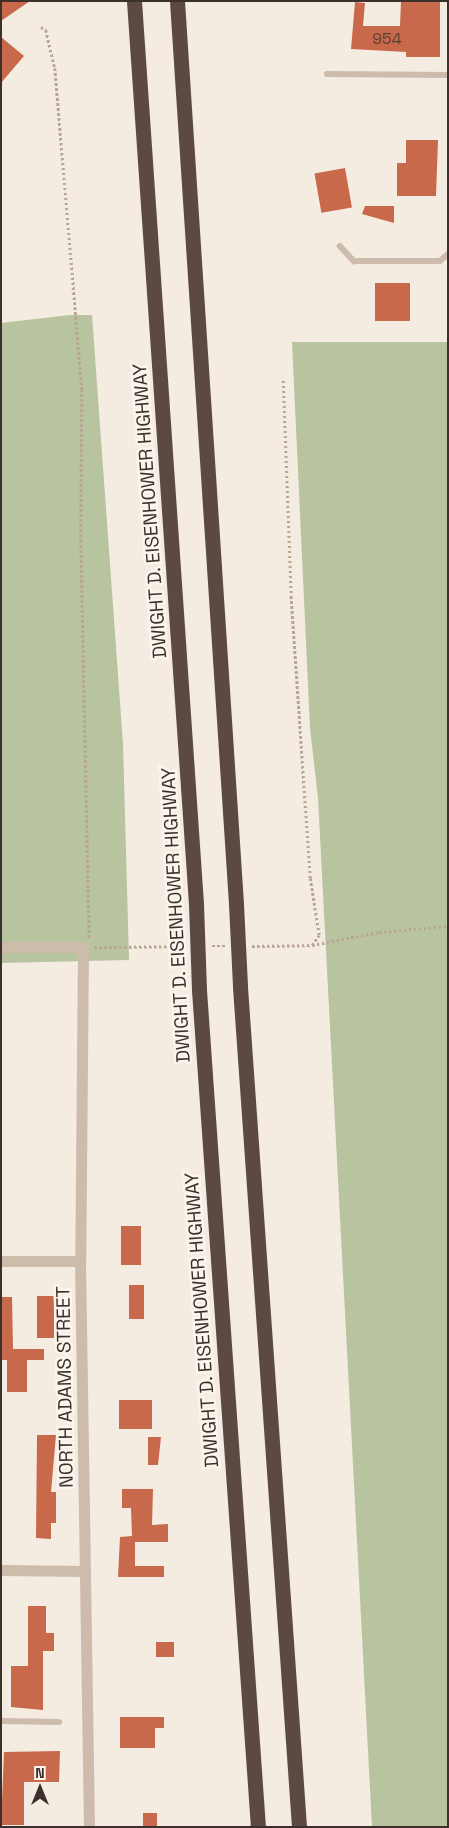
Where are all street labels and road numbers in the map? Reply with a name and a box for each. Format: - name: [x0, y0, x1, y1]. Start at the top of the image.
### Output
- street label: DWIGHT D. EISENHOWER HIGHWAY: [128, 362, 172, 660]
- street label: DWIGHT D. EISENHOWER HIGHWAY: [157, 766, 195, 1064]
- street label: DWIGHT D. EISENHOWER HIGHWAY: [180, 1171, 224, 1469]
- street label: NORTH ADAMS STREET: [52, 1286, 78, 1488]

